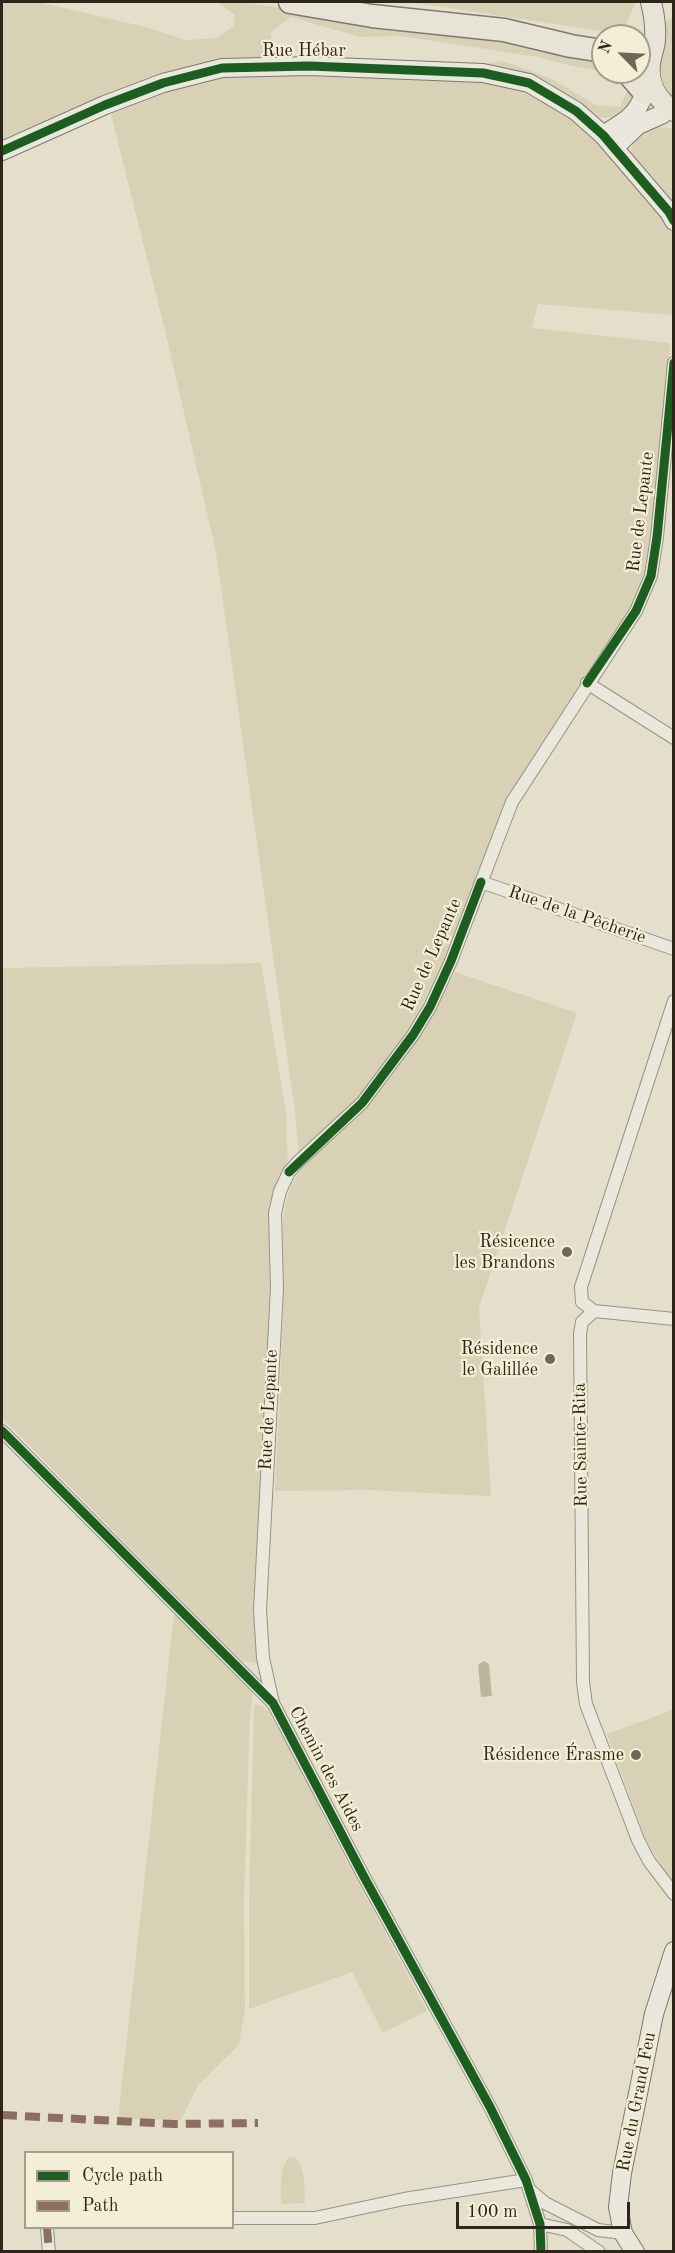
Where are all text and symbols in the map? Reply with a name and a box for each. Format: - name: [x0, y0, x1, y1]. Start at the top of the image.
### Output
- north arrow: [591, 24, 651, 84]
- text: N: [597, 39, 616, 56]
- street label: Rue Hébar: [262, 40, 346, 62]
- street label: Rue de Lepante: [623, 450, 659, 574]
- street label: Rue de la Pêcherie: [505, 881, 649, 949]
- street label: Rue de Lepante: [397, 895, 467, 1015]
- place label: Résicence les Brandons: [455, 1231, 555, 1274]
- marker: Résicence les Brandons: [560, 1245, 574, 1259]
- place label: Résidence le Galillée: [461, 1338, 538, 1380]
- street label: Rue de Lepante: [255, 1349, 283, 1471]
- marker: Résidence le Galillée: [543, 1352, 557, 1366]
- street label: Rue Sainte-Rita: [569, 1383, 593, 1507]
- street label: Chemin des Aides: [284, 1703, 368, 1835]
- place label: Résidence Érasme: [483, 1744, 624, 1766]
- marker: Résidence Érasme: [629, 1748, 643, 1762]
- street label: Rue du Grand Feu: [613, 2030, 661, 2174]
- legend: [24, 2151, 234, 2229]
- text: Cycle path: [82, 2167, 163, 2185]
- scale bar: [459, 2190, 633, 2228]
- text: Path: [82, 2197, 118, 2215]
- text: 100 m: [467, 2203, 518, 2221]

